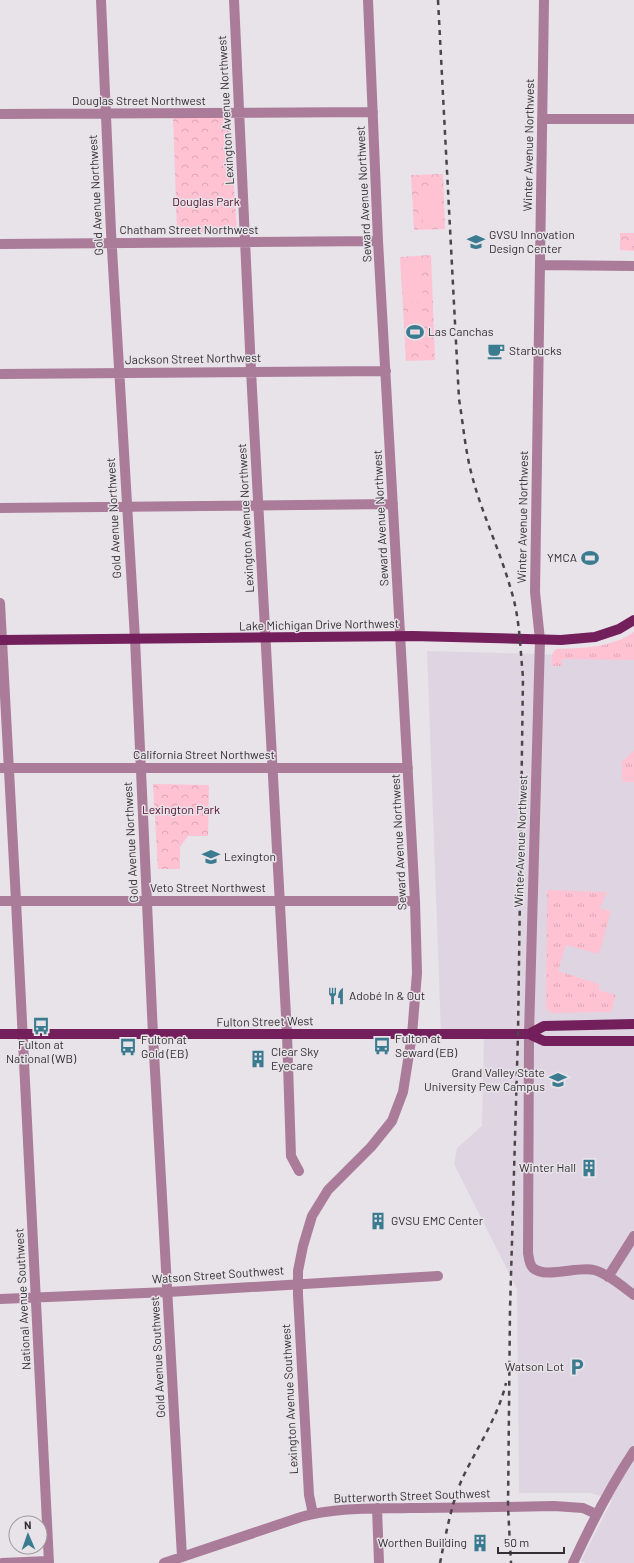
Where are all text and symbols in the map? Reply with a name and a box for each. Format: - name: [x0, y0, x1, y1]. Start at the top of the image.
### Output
- street label: Lexington Avenue Northwest: [214, 35, 236, 185]
- street label: Winter Avenue Northwest: [520, 79, 536, 211]
- street label: Douglas Street Northwest: [72, 93, 206, 107]
- street label: Seward Avenue Northwest: [352, 126, 374, 263]
- street label: Gold Avenue Northwest: [85, 134, 105, 256]
- park label: Douglas Park: [172, 194, 240, 208]
- street label: Chatham Street Northwest: [119, 222, 259, 236]
- place label: GVSU Innovation Design Center: [489, 227, 575, 255]
- school or university icon: GVSU Innovation Design Center: [466, 232, 486, 252]
- sports icon: Las Canchas: [405, 322, 425, 342]
- place label: Las Canchas: [428, 324, 494, 338]
- cafe icon: Starbucks: [486, 341, 506, 361]
- place label: Starbucks: [509, 343, 562, 357]
- street label: Jackson Street Northwest: [125, 350, 261, 366]
- street label: Lexington Avenue Northwest: [234, 443, 256, 593]
- street label: Seward Avenue Northwest: [369, 450, 391, 587]
- street label: Winter Avenue Northwest: [514, 451, 530, 583]
- street label: Gold Avenue Northwest: [103, 457, 123, 579]
- sports icon: YMCA: [580, 548, 600, 568]
- place label: YMCA: [547, 550, 577, 564]
- street label: Lake Michigan Drive Northwest: [239, 616, 399, 632]
- street label: California Street Northwest: [133, 747, 275, 761]
- street label: Seward Avenue Northwest: [387, 774, 409, 911]
- street label: Winter Avenue Northwest: [511, 774, 529, 908]
- street label: Gold Avenue Northwest: [120, 781, 140, 903]
- park label: Lexington Park: [142, 802, 220, 816]
- school or university icon: Lexington: [201, 847, 221, 867]
- place label: Lexington: [224, 849, 276, 863]
- street label: Veto Street Northwest: [150, 880, 266, 894]
- restaurant icon: Adobé In & Out: [326, 986, 346, 1006]
- place label: Adobé In & Out: [349, 988, 425, 1002]
- street label: Fulton Street West: [216, 1013, 314, 1029]
- bus stop icon: Fulton at National (WB): [31, 1016, 51, 1036]
- place label: Fulton at Seward (EB): [395, 1031, 458, 1059]
- place label: Fulton at Gold (EB): [141, 1032, 189, 1060]
- bus stop icon: Fulton at Seward (EB): [372, 1036, 392, 1056]
- place label: Fulton at National (WB): [6, 1037, 77, 1065]
- bus stop icon: Fulton at Gold (EB): [118, 1037, 138, 1057]
- place label: Clear Sky Eyecare: [271, 1044, 319, 1072]
- building icon: Clear Sky Eyecare: [248, 1049, 268, 1069]
- place label: Grand Valley State University Pew Campus: [424, 1065, 545, 1093]
- school or university icon: Grand Valley State University Pew Campus: [548, 1070, 568, 1090]
- building icon: Winter Hall: [579, 1158, 599, 1178]
- place label: Winter Hall: [519, 1160, 576, 1174]
- building icon: GVSU EMC Center: [368, 1211, 388, 1231]
- place label: GVSU EMC Center: [391, 1213, 484, 1227]
- street label: National Avenue Southwest: [11, 1228, 33, 1370]
- street label: Watson Street Southwest: [151, 1262, 284, 1286]
- street label: Gold Avenue Southwest: [147, 1296, 167, 1418]
- street label: Lexington Avenue Southwest: [278, 1324, 300, 1475]
- parking icon: Watson Lot: [567, 1357, 587, 1377]
- place label: Watson Lot: [505, 1359, 564, 1373]
- street label: Butterworth Street Southwest: [333, 1485, 491, 1505]
- north arrow: [8, 1515, 48, 1555]
- text: N: [24, 1518, 32, 1531]
- scale bar: [498, 1529, 564, 1555]
- building icon: Worthen Building: [470, 1533, 490, 1553]
- place label: Worthen Building: [378, 1535, 467, 1549]
- text: 50 m: [504, 1535, 529, 1549]

